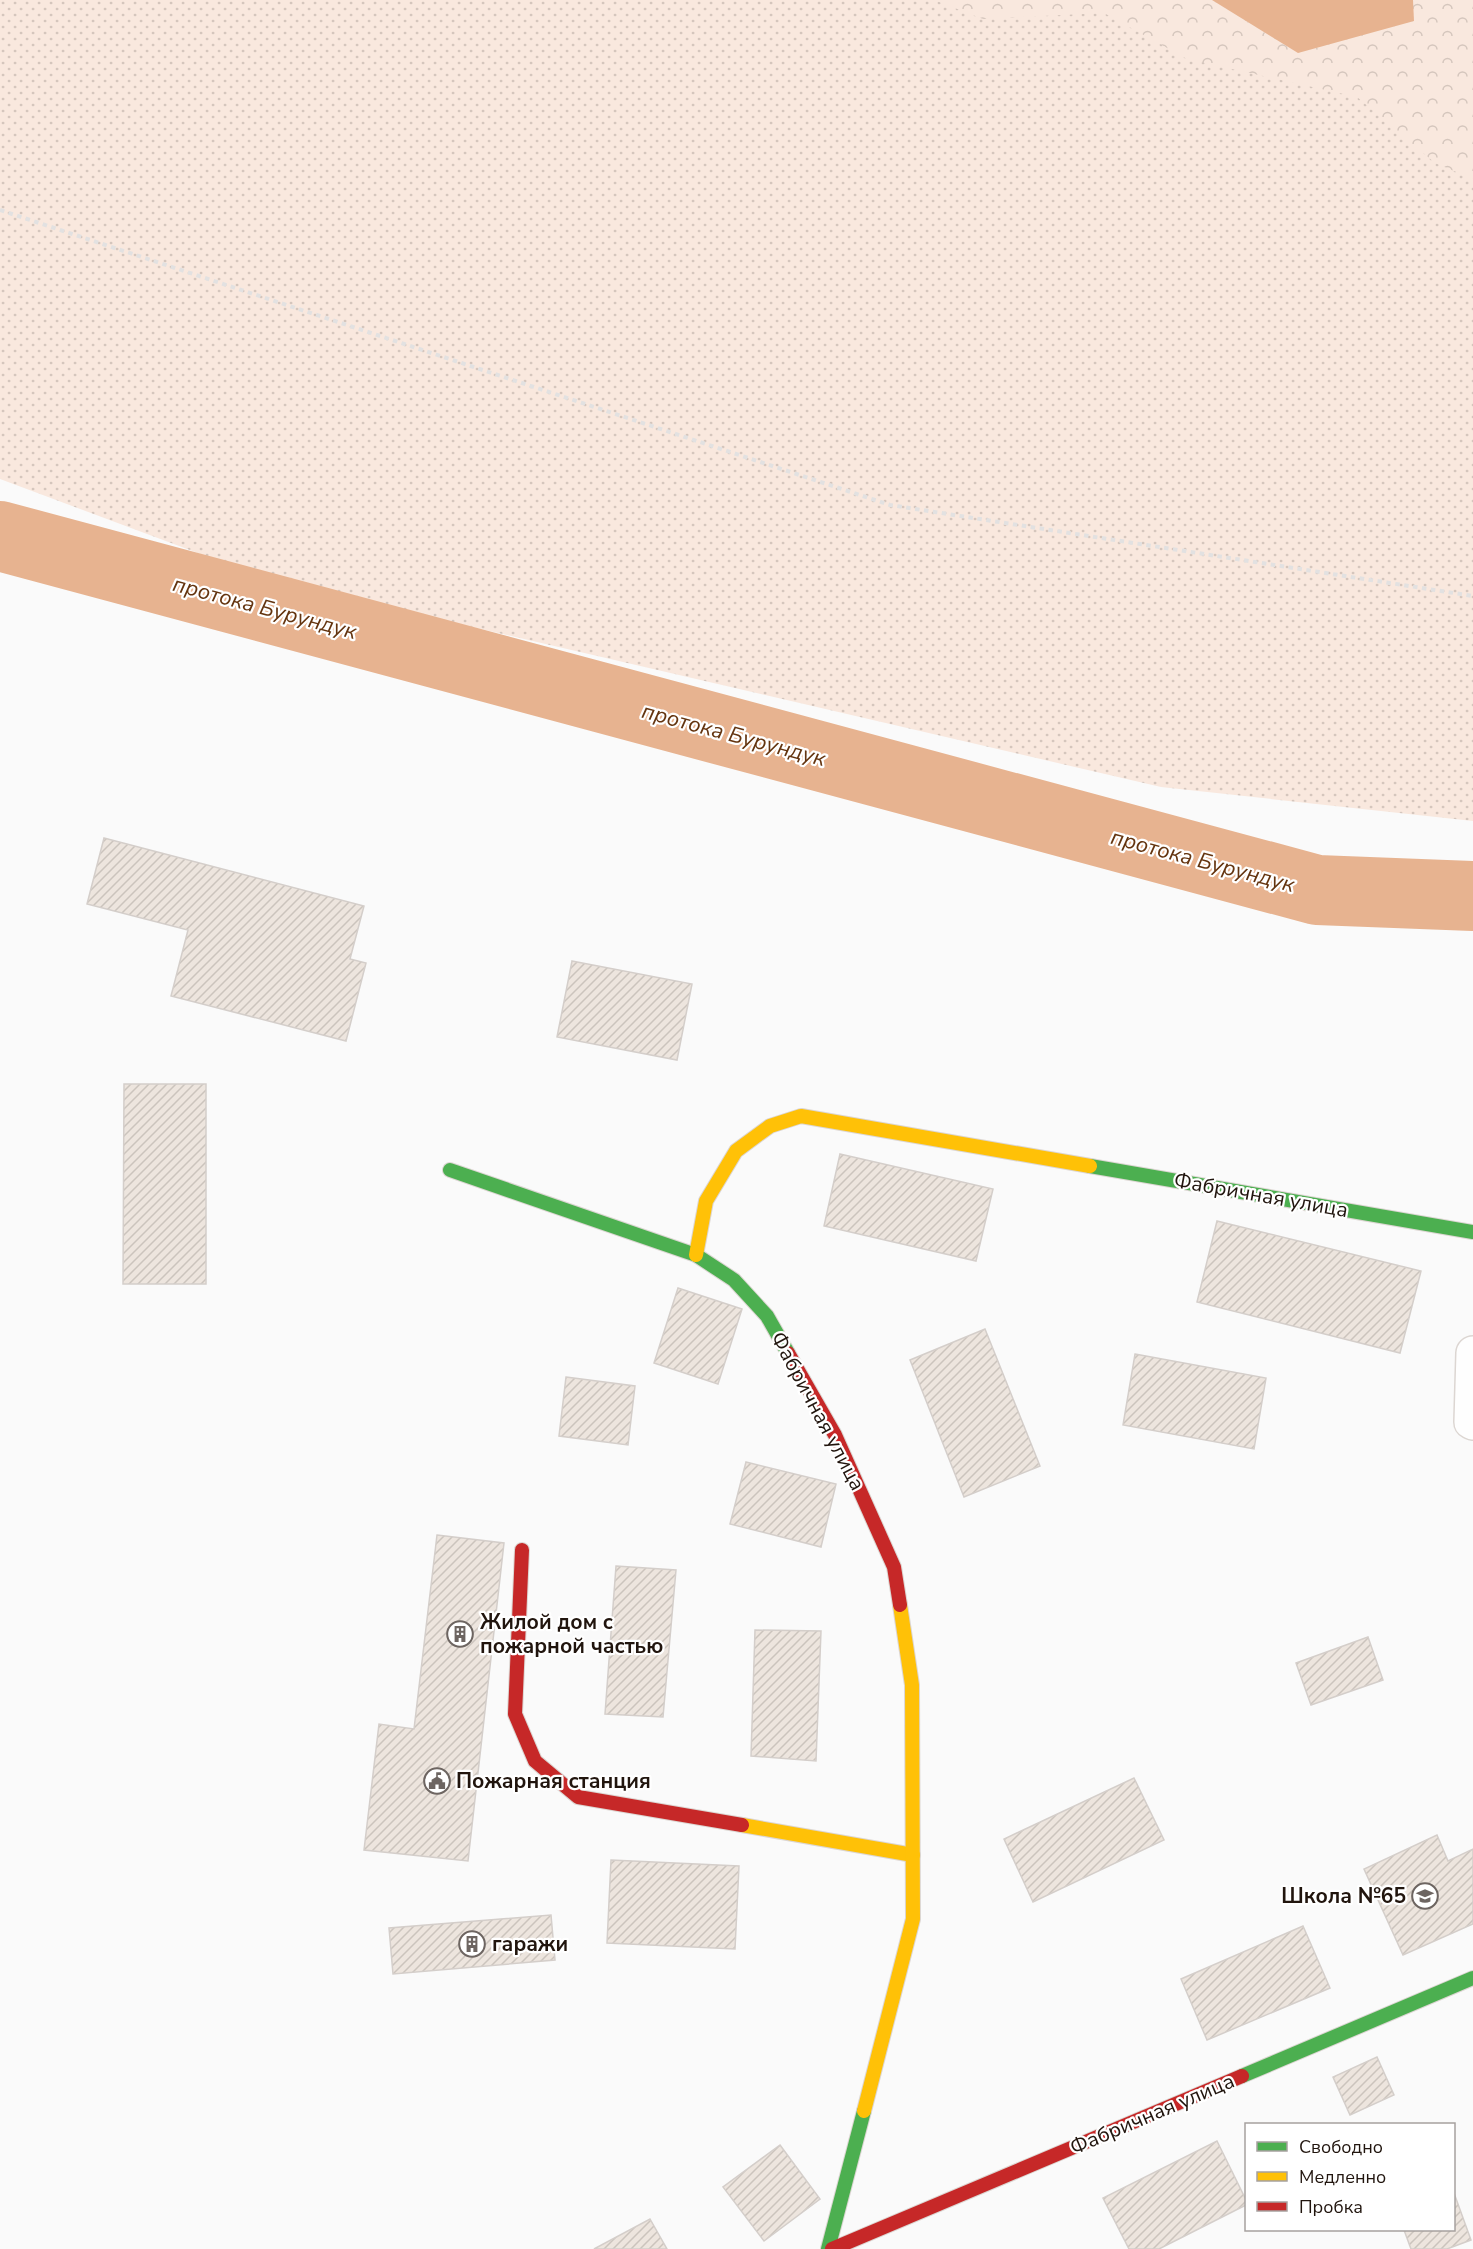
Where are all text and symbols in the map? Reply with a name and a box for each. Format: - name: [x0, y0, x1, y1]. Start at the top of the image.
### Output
- water label: протока Бурундук: [170, 569, 360, 647]
- water label: протока Бурундук: [639, 696, 829, 774]
- water label: протока Бурундук: [1108, 822, 1298, 900]
- street label: Фабричная улица: [1172, 1166, 1350, 1224]
- street label: Фабричная улица: [764, 1327, 872, 1495]
- place label: Жилой дом с пожарной частью: [480, 1608, 663, 1660]
- building icon: Жилой дом с пожарной частью: [445, 1619, 475, 1649]
- public building icon: Пожарная станция: [422, 1766, 452, 1796]
- place label: Пожарная станция: [456, 1767, 651, 1795]
- school or university icon: Школа №65: [1410, 1881, 1440, 1911]
- place label: Школа №65: [1281, 1882, 1406, 1910]
- building icon: гаражи: [457, 1929, 487, 1959]
- place label: гаражи: [492, 1930, 568, 1958]
- street label: Фабричная улица: [1065, 2067, 1239, 2161]
- legend: [1245, 2123, 1455, 2231]
- text: Свободно: [1299, 2135, 1383, 2159]
- text: Медленно: [1299, 2165, 1386, 2189]
- text: Пробка: [1299, 2195, 1363, 2219]

